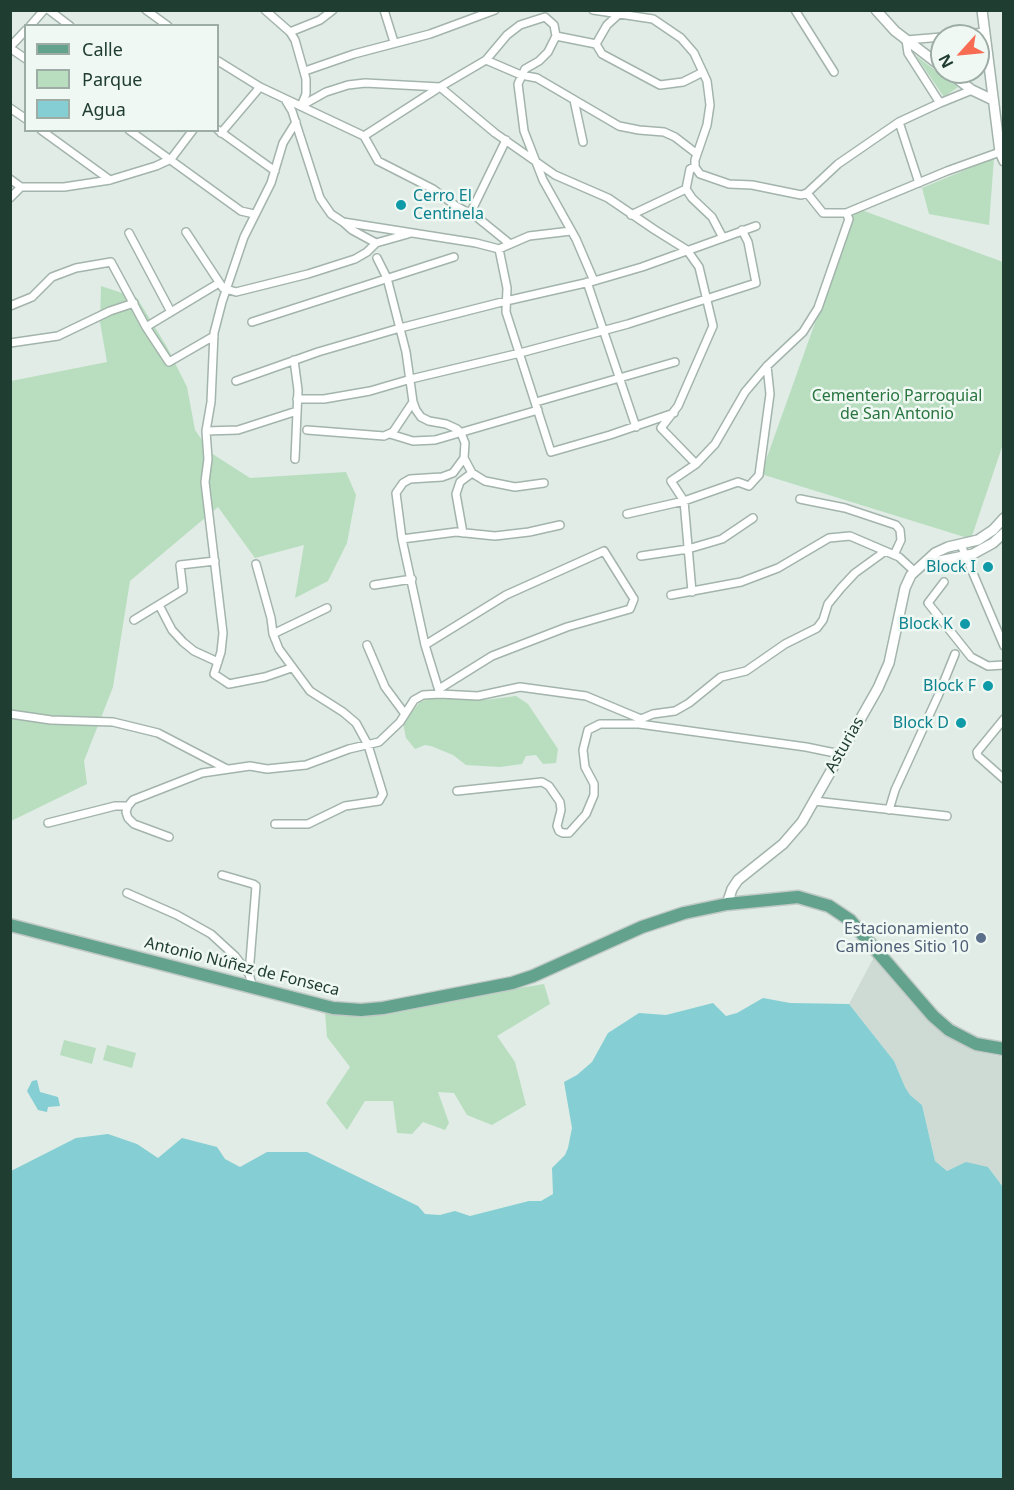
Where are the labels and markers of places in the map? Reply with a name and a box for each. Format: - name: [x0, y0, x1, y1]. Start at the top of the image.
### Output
- place label: Cerro El Centinela: [413, 186, 484, 224]
- marker: Cerro El Centinela: [394, 198, 408, 212]
- place label: Block I: [926, 557, 976, 577]
- marker: Block I: [981, 560, 995, 574]
- place label: Block K: [899, 614, 953, 634]
- marker: Block K: [958, 617, 972, 631]
- place label: Block F: [923, 676, 976, 696]
- marker: Block F: [981, 679, 995, 693]
- place label: Block D: [893, 713, 949, 733]
- marker: Block D: [954, 716, 968, 730]
- place label: Estacionamiento Camiones Sitio 10: [835, 919, 969, 957]
- marker: Estacionamiento Camiones Sitio 10: [974, 931, 988, 945]

